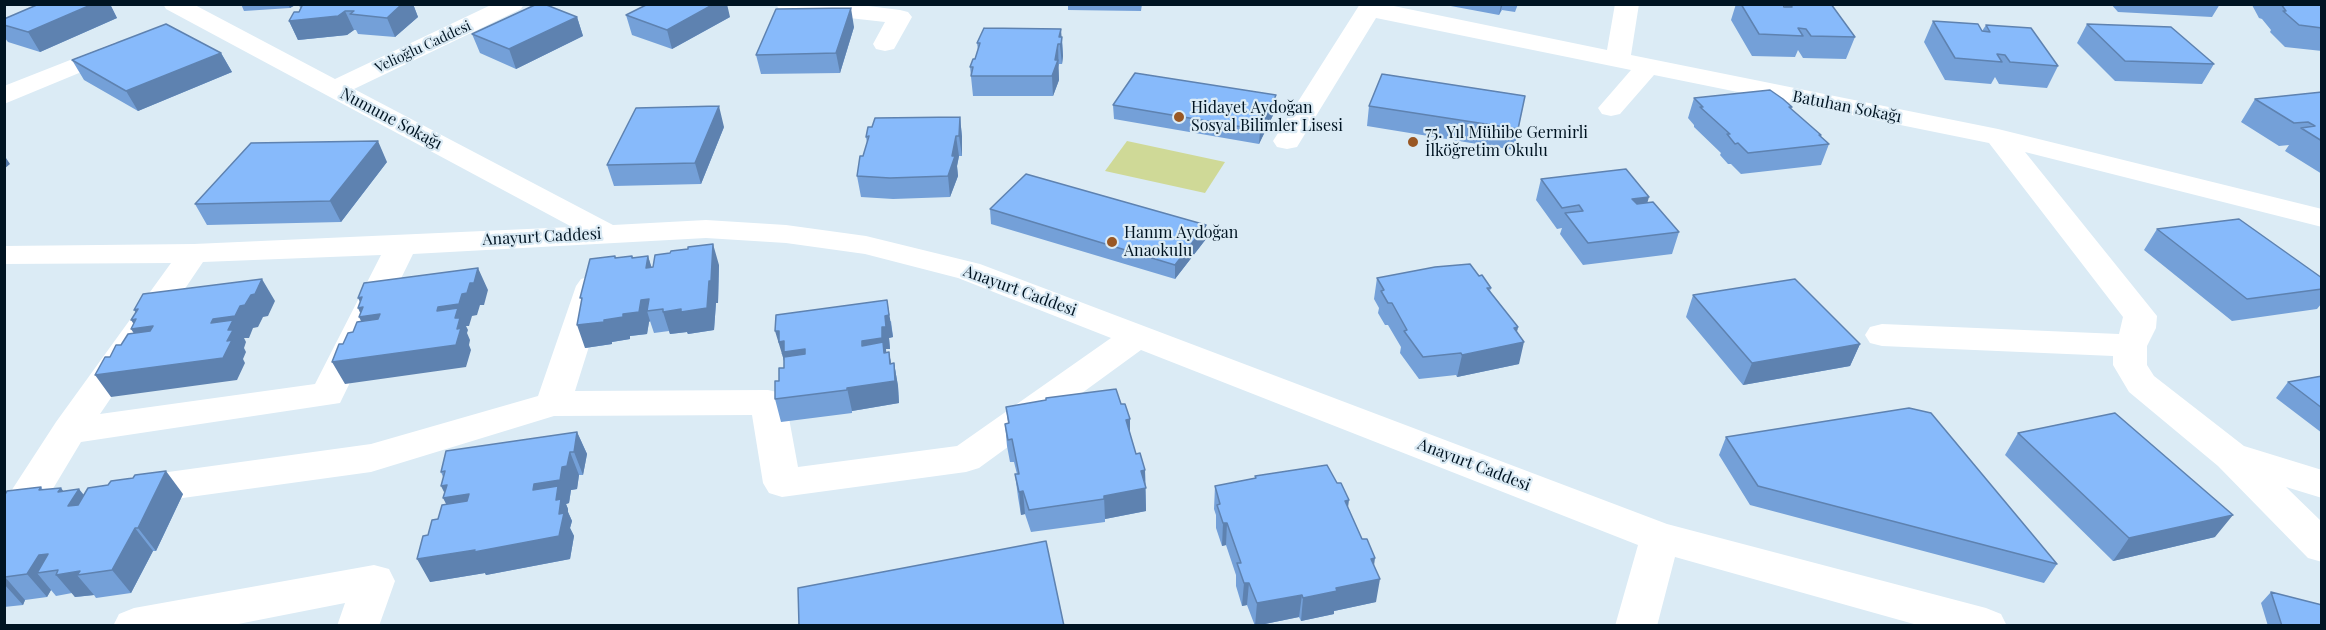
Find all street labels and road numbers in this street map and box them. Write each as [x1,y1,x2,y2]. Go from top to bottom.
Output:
street label: Velioğlu Caddesi [372,17,474,77]
street label: Numune Sokağı [337,84,445,154]
street label: Batuhan Sokağı [1791,87,1903,127]
street label: Anayurt Caddesi [482,224,602,250]
street label: Anayurt Caddesi [961,262,1079,320]
street label: Anayurt Caddesi [1415,435,1533,495]

